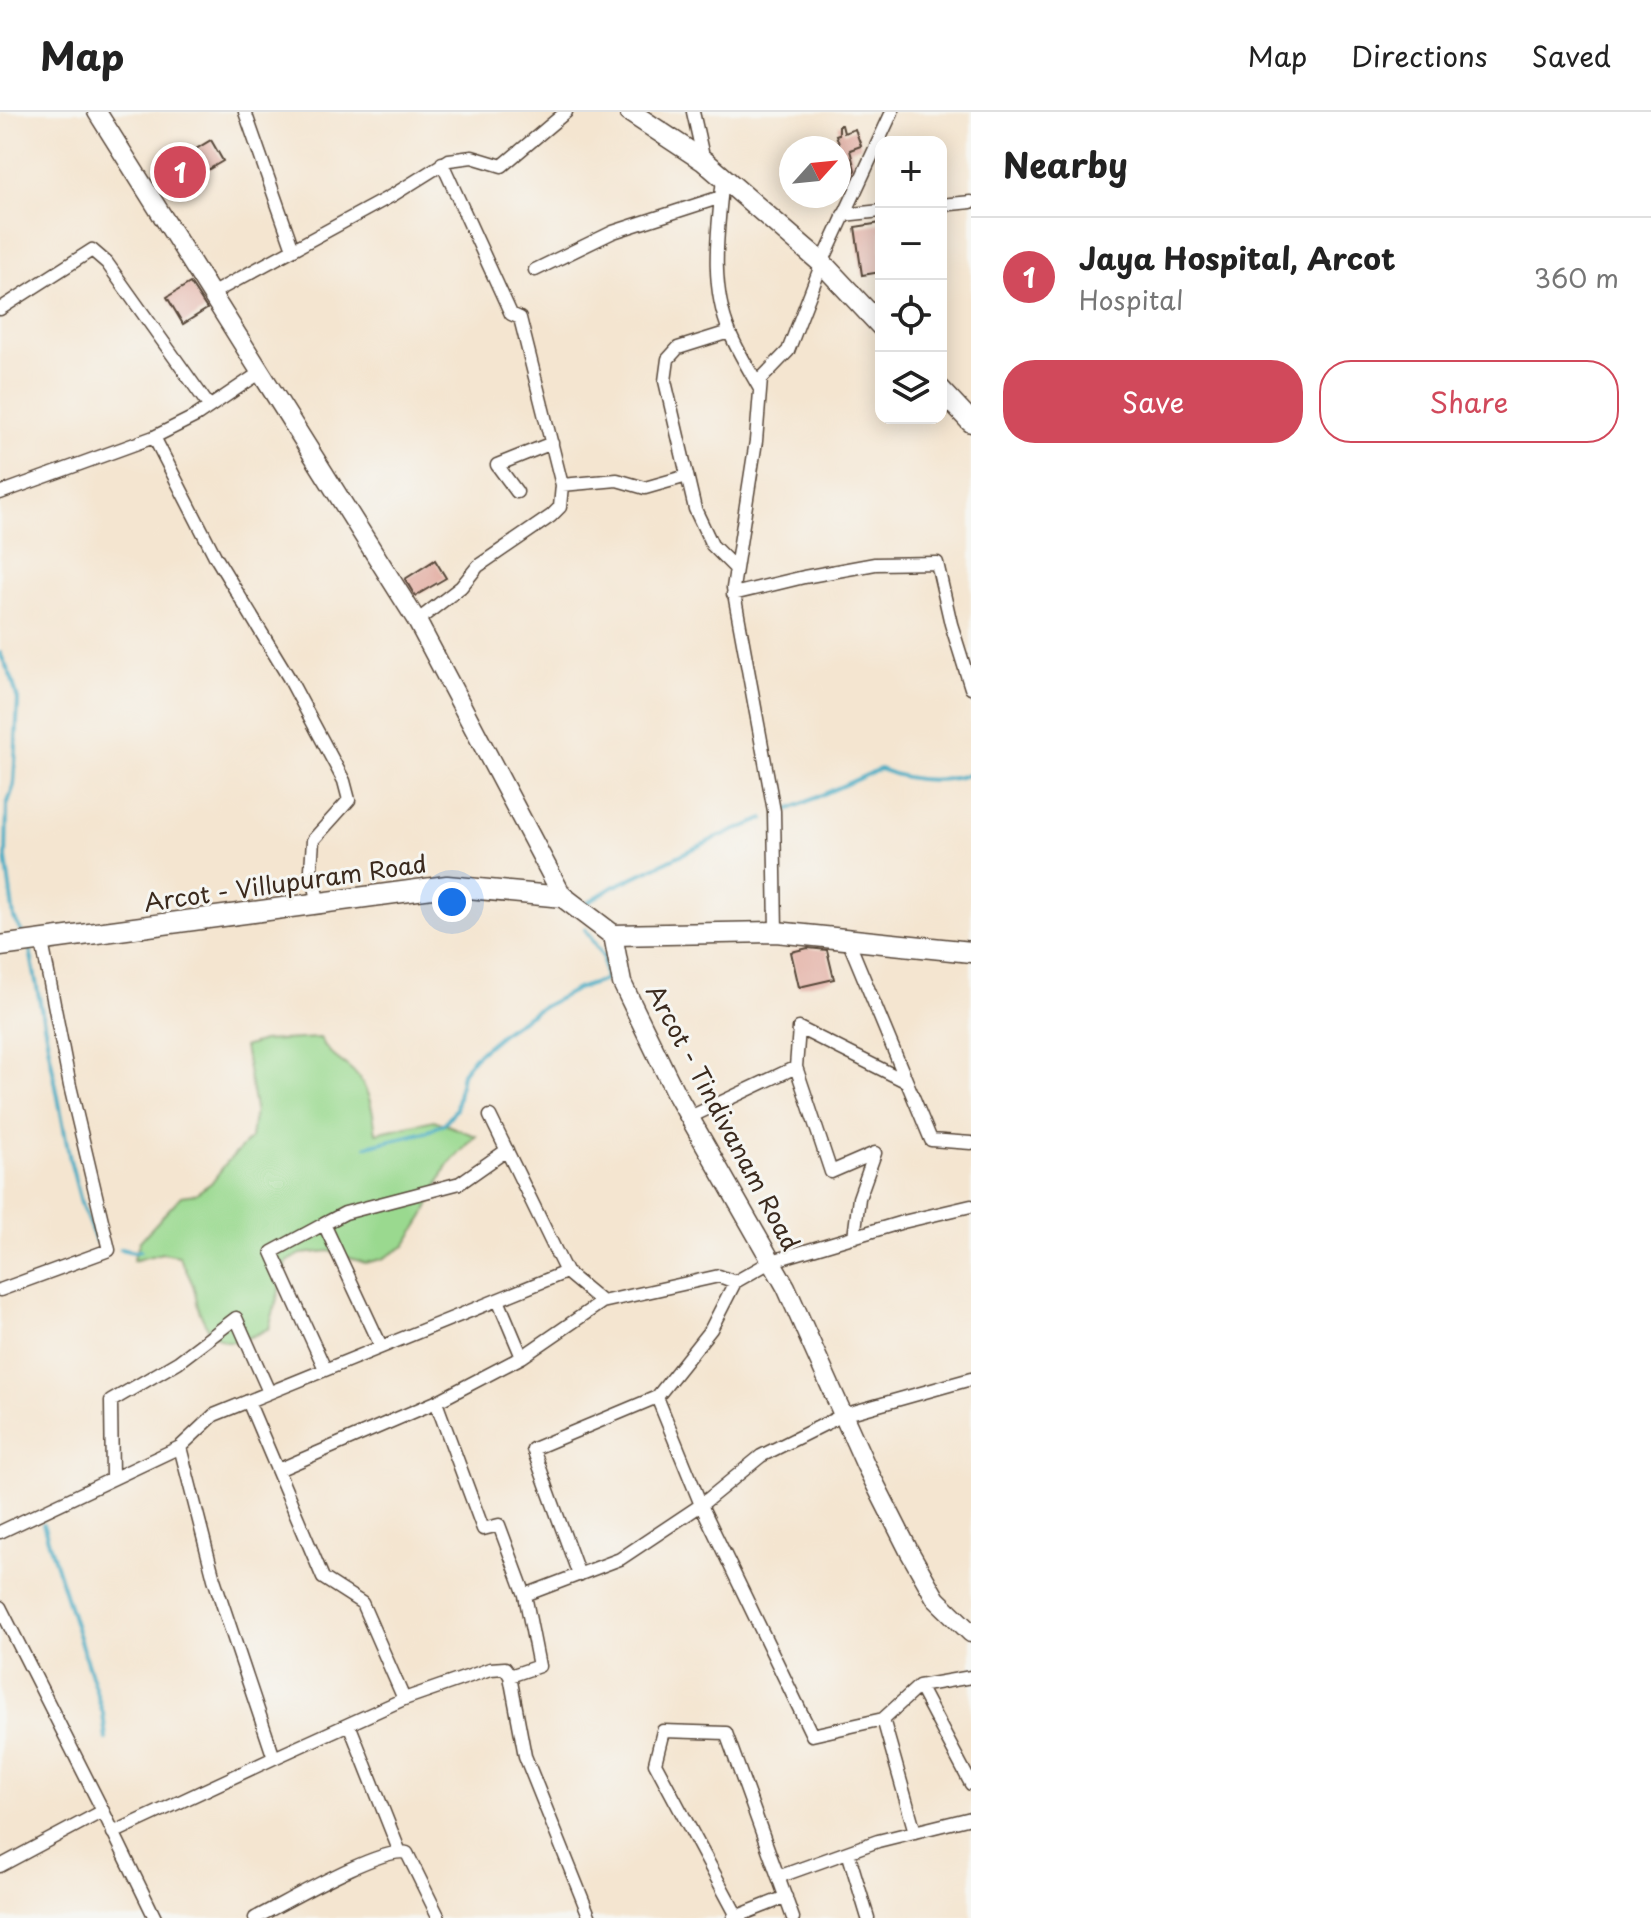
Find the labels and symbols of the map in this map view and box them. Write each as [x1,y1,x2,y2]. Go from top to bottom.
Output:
north arrow [779,136,851,208]
pin: 1 [154,142,206,202]
street label: Arcot - Villupuram Road [141,844,429,920]
your location [432,882,472,922]
street label: Arcot - Tindivanam Road [638,977,810,1257]

